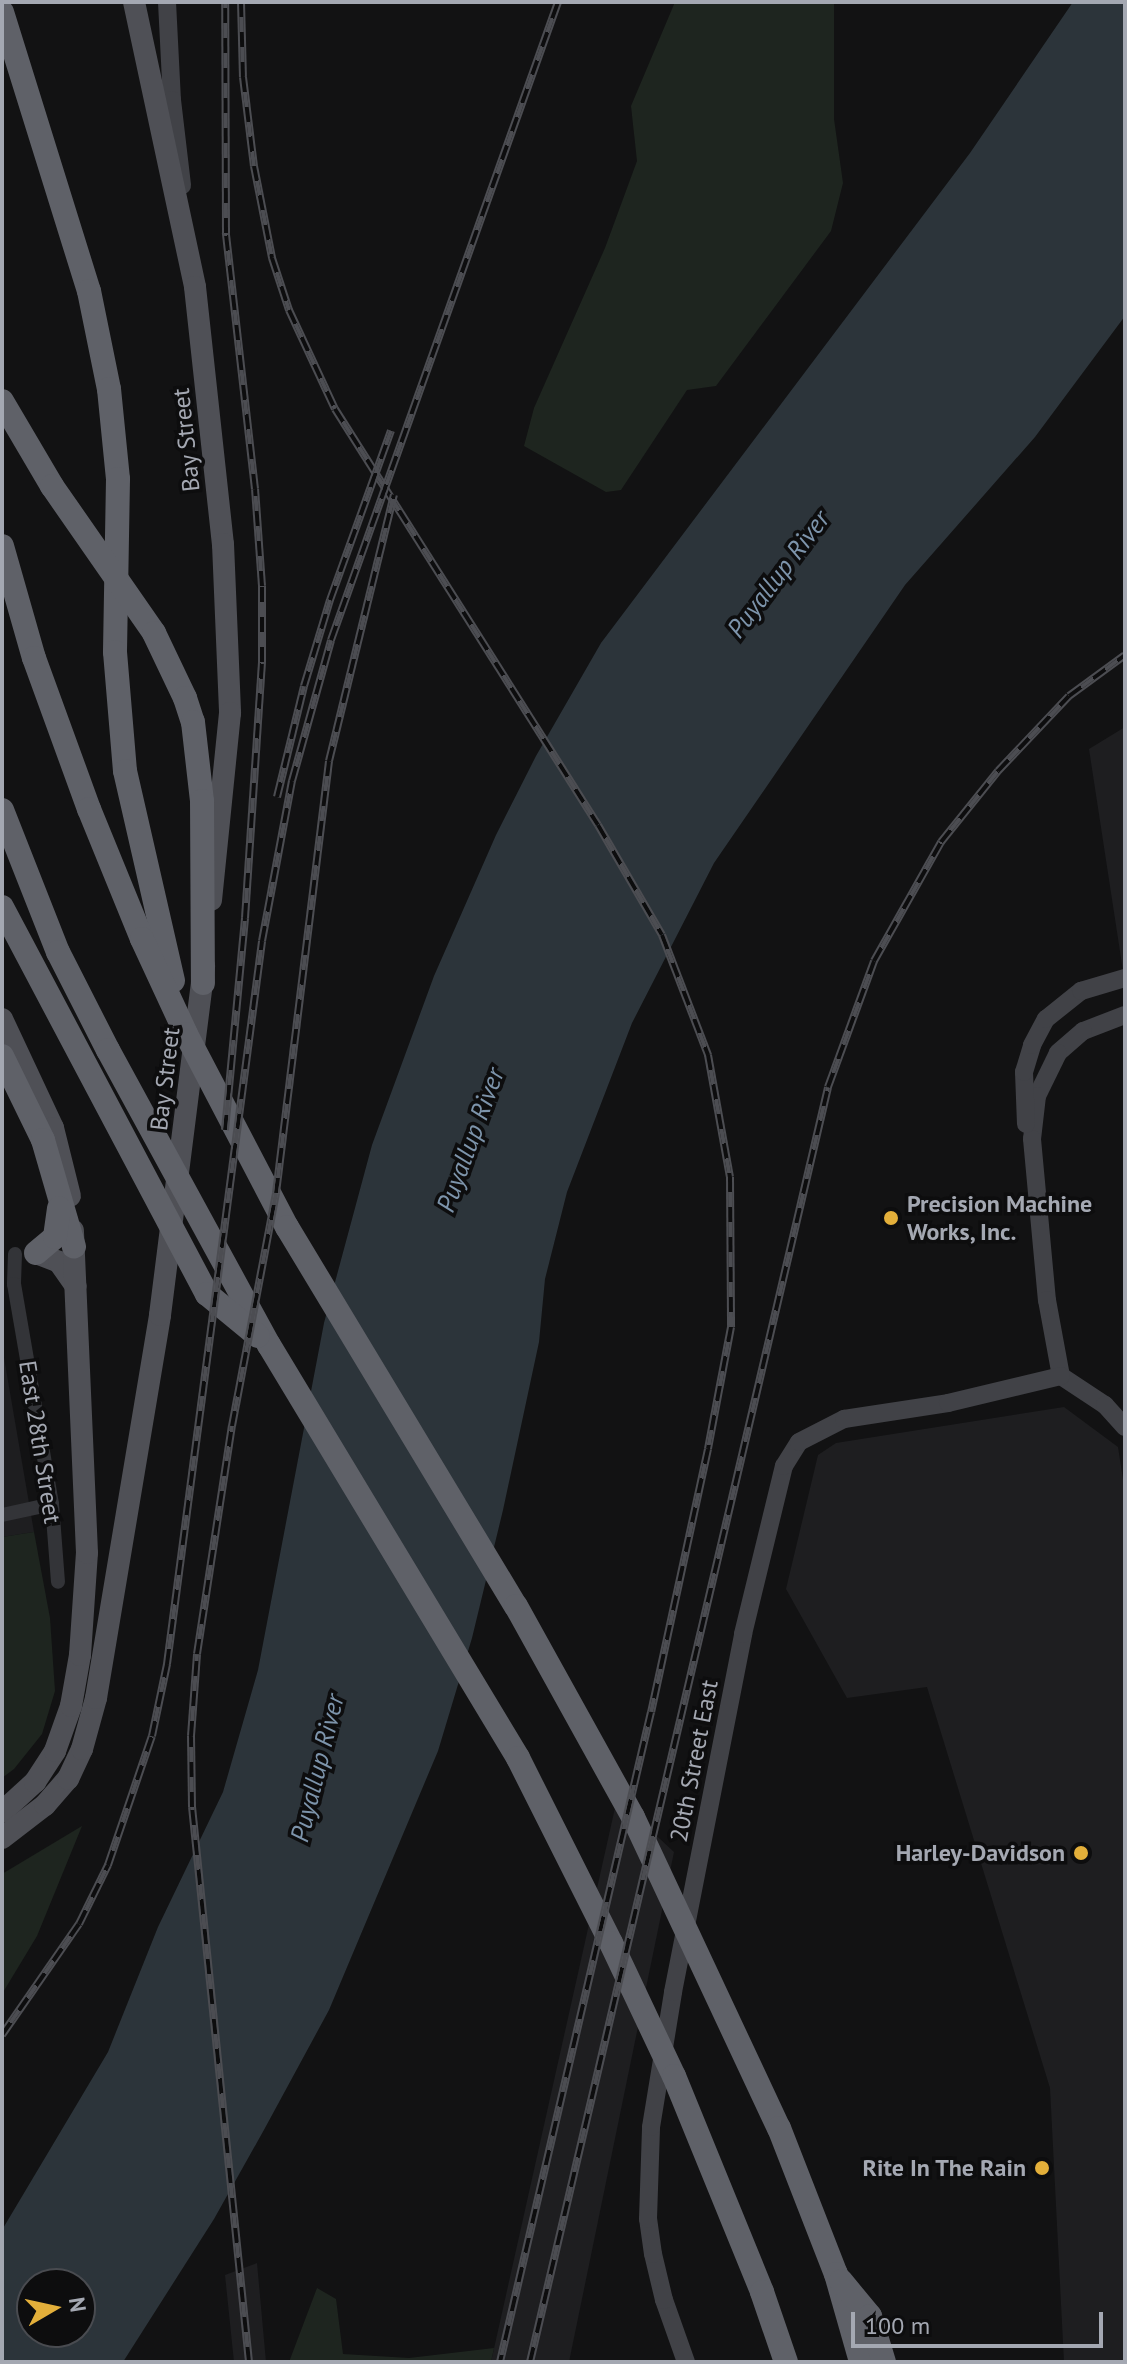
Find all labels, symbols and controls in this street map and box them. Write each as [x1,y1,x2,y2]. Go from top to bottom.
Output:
street label: Bay Street [166,386,206,494]
water label: Puyallup River [720,504,836,644]
street label: Bay Street [144,1025,186,1133]
water label: Puyallup River [430,1064,510,1216]
place label: Precision Machine Works, Inc. [907,1190,1092,1246]
marker: Precision Machine Works, Inc. [882,1209,900,1227]
street label: East 28th Street [13,1358,67,1526]
street label: 20th Street East [664,1677,724,1845]
water label: Puyallup River [284,1691,350,1845]
place label: Harley-Davidson [896,1839,1065,1867]
marker: Harley-Davidson [1072,1844,1090,1862]
place label: Rite In The Rain [862,2154,1026,2182]
marker: Rite In The Rain [1033,2159,1051,2177]
north arrow [16,2268,96,2348]
text: N [63,2295,93,2314]
scale bar [855,2296,1107,2346]
text: 100 m [865,2310,930,2341]

